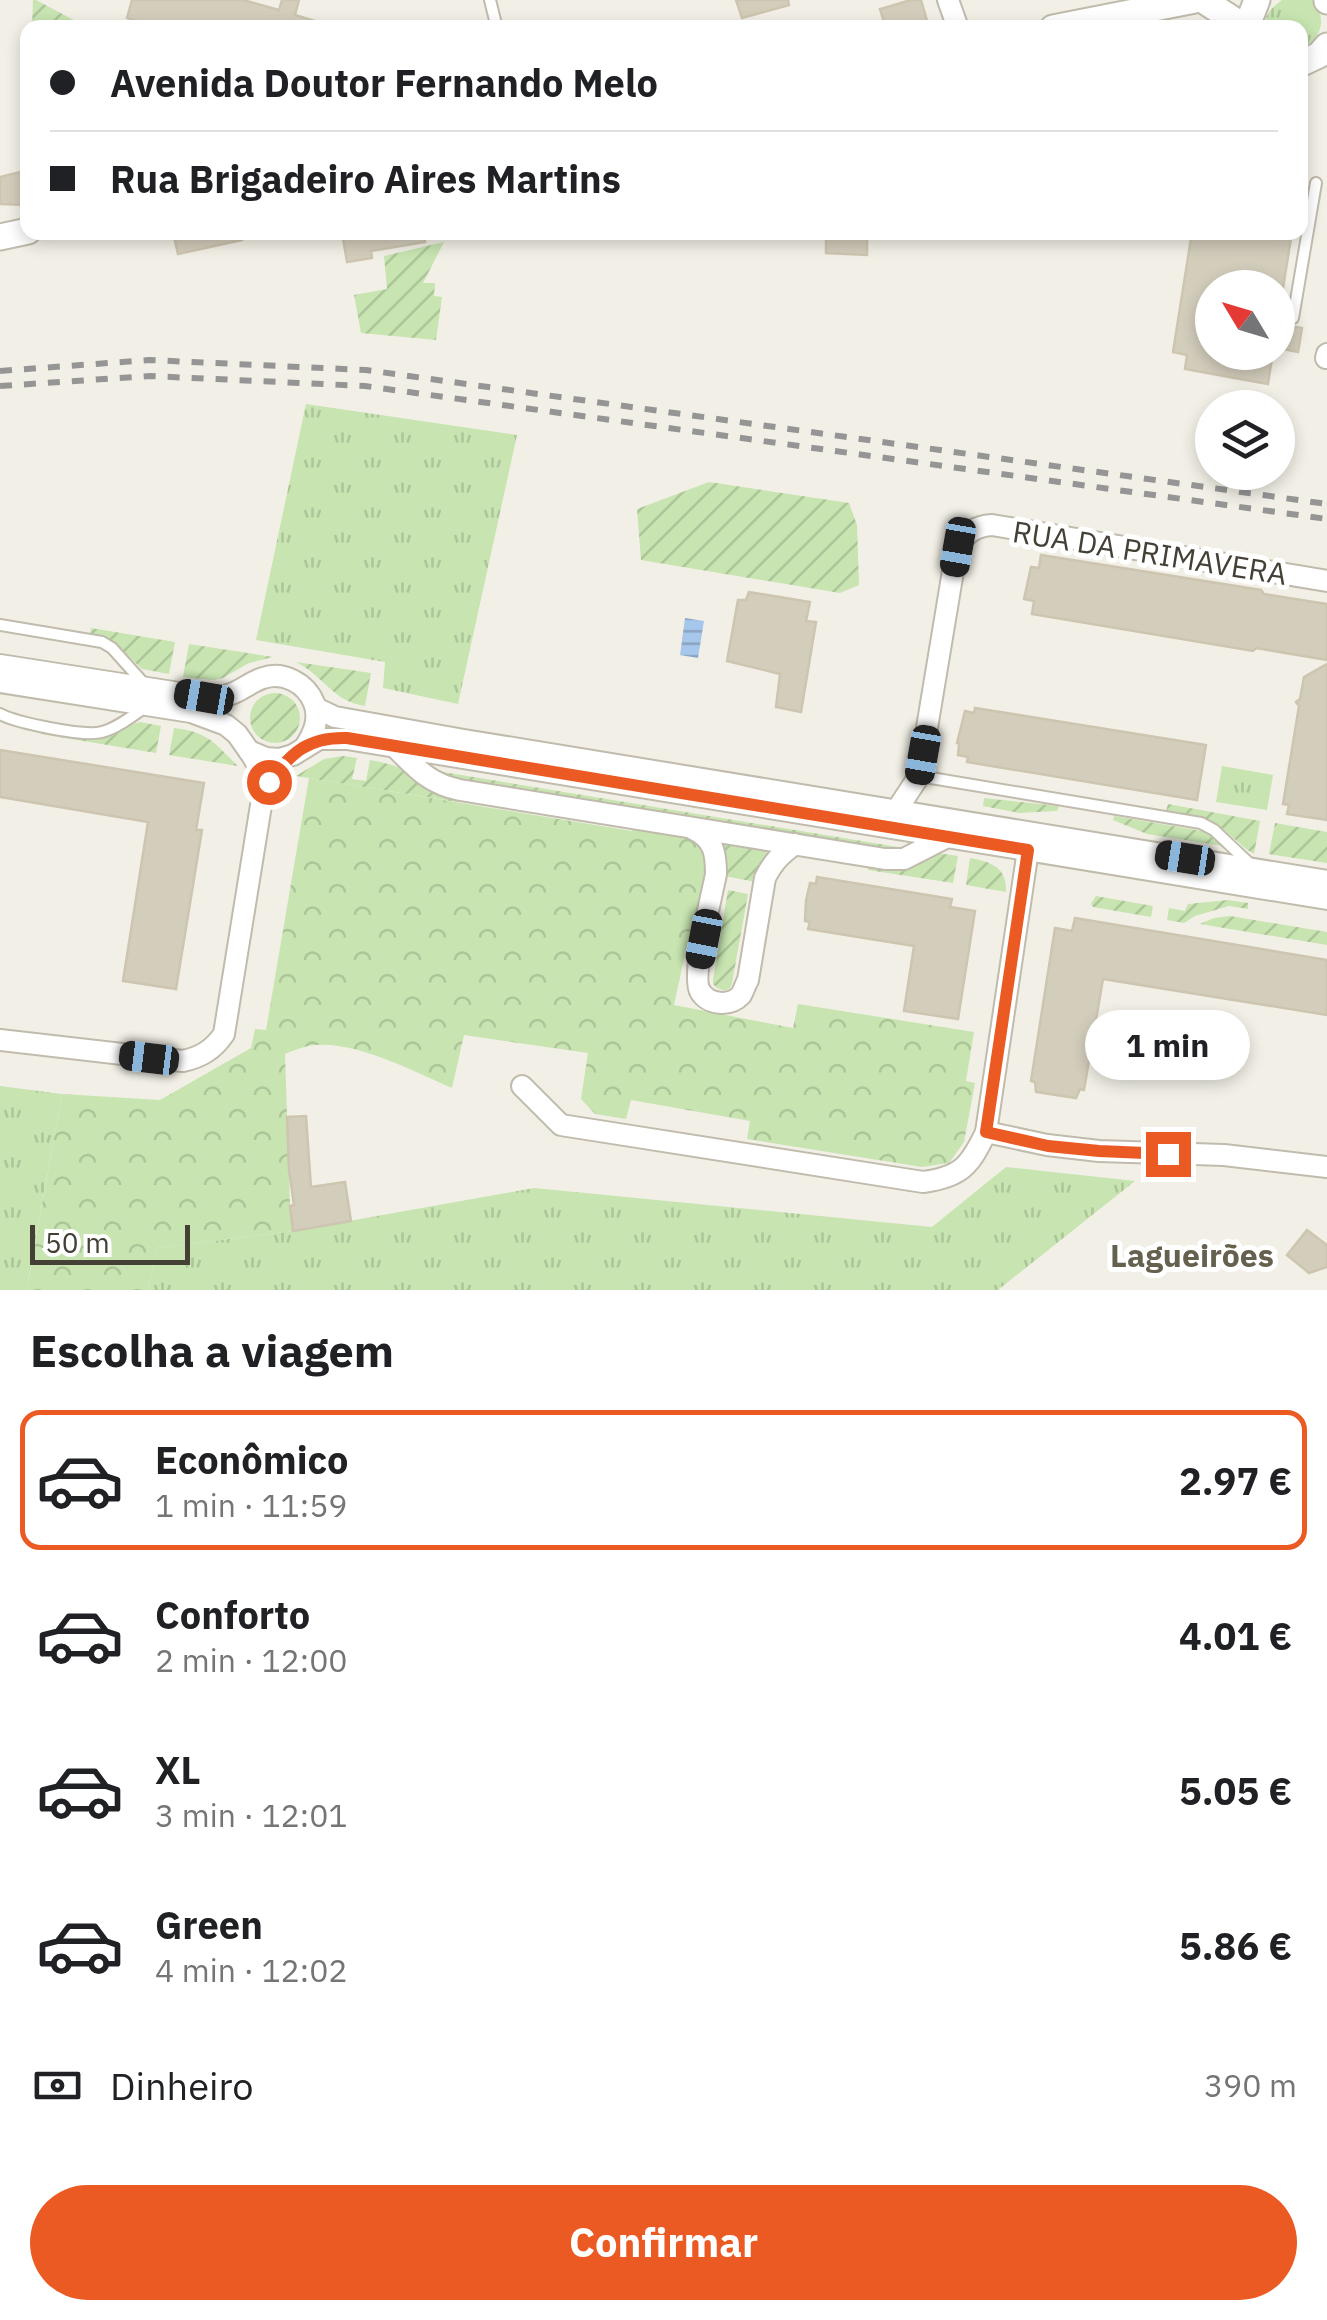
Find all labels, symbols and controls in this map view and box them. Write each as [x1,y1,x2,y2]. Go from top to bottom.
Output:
text: Avenida Doutor Fernando Melo [110,58,658,107]
text: Rua Brigadeiro Aires Martins [110,154,621,203]
north arrow [1195,270,1295,370]
map controls [1195,270,1295,490]
button: layers [1195,390,1295,490]
street label: RUA DA PRIMAVERA [1010,511,1290,593]
car [938,515,978,579]
car [172,677,236,717]
car [903,723,943,787]
route start [247,760,292,805]
car [1153,838,1217,878]
car [684,907,724,971]
callout: 1 min [1086,1009,1250,1079]
text: 1 min [1126,1024,1209,1066]
car [117,1039,181,1077]
route end [1146,1132,1191,1177]
scale bar [30,1220,190,1264]
text: 50 m [45,1224,110,1261]
district label: Lagueirões [1110,1234,1274,1276]
text: Escolha a viagem [30,1321,394,1379]
icon: car [35,1435,125,1525]
text: Econômico [155,1435,348,1484]
text: 2.97 € [1179,1456,1292,1505]
text: 1 min · 11:59 [155,1484,348,1526]
icon: car [35,1590,125,1680]
text: Conforto [155,1590,310,1639]
text: 4.01 € [1179,1611,1292,1660]
text: 2 min · 12:00 [155,1639,348,1681]
icon: car [35,1745,125,1835]
text: XL [155,1745,201,1794]
text: 5.05 € [1179,1766,1292,1815]
text: 3 min · 12:01 [155,1794,348,1836]
icon: car [35,1900,125,1990]
text: Green [155,1900,263,1949]
text: 5.86 € [1179,1921,1292,1970]
text: 4 min · 12:02 [155,1949,348,1991]
icon: cash [30,2058,85,2113]
text: Dinheiro [110,2061,254,2110]
text: 390 m [1204,2064,1297,2106]
button: Confirmar [30,2185,1297,2300]

